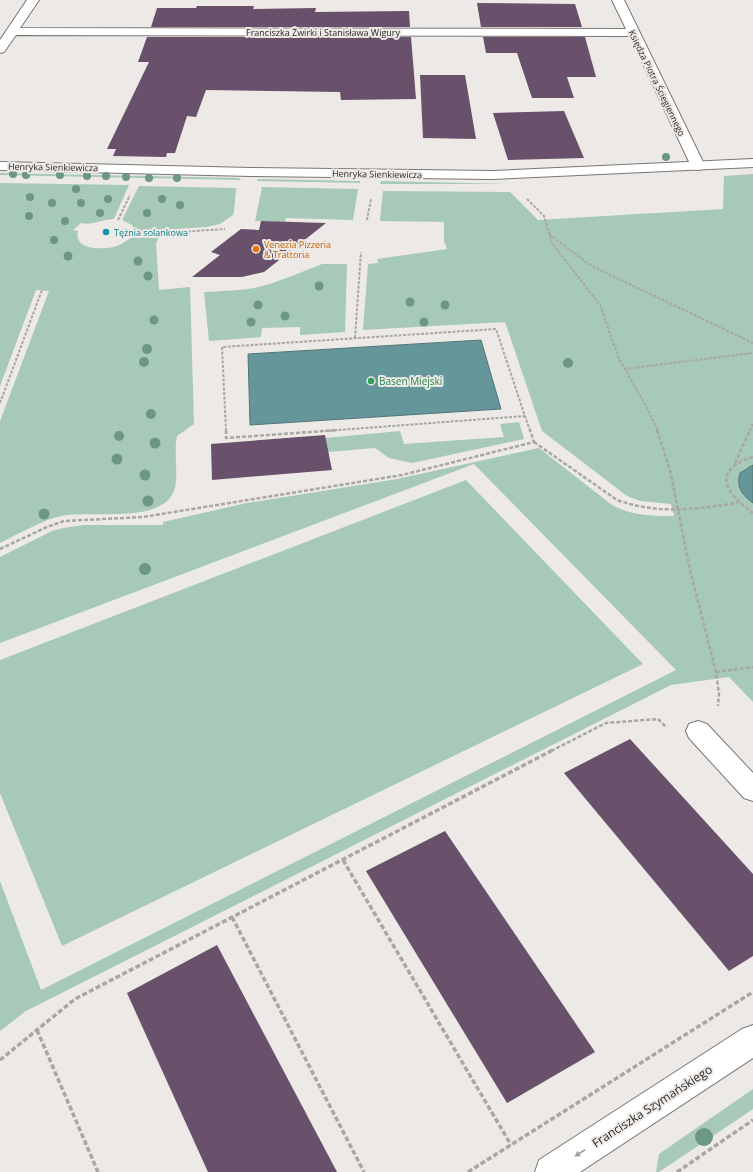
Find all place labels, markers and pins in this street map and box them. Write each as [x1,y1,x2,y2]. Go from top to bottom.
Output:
place label: Tężnia solankowa [114,226,188,239]
marker: Tężnia solankowa [101,227,111,237]
place label: Venezia Pizzeria & Trattoria [264,238,331,261]
marker: Venezia Pizzeria & Trattoria [251,244,261,254]
place label: Basen Miejski [379,374,442,388]
marker: Basen Miejski [366,376,376,386]

